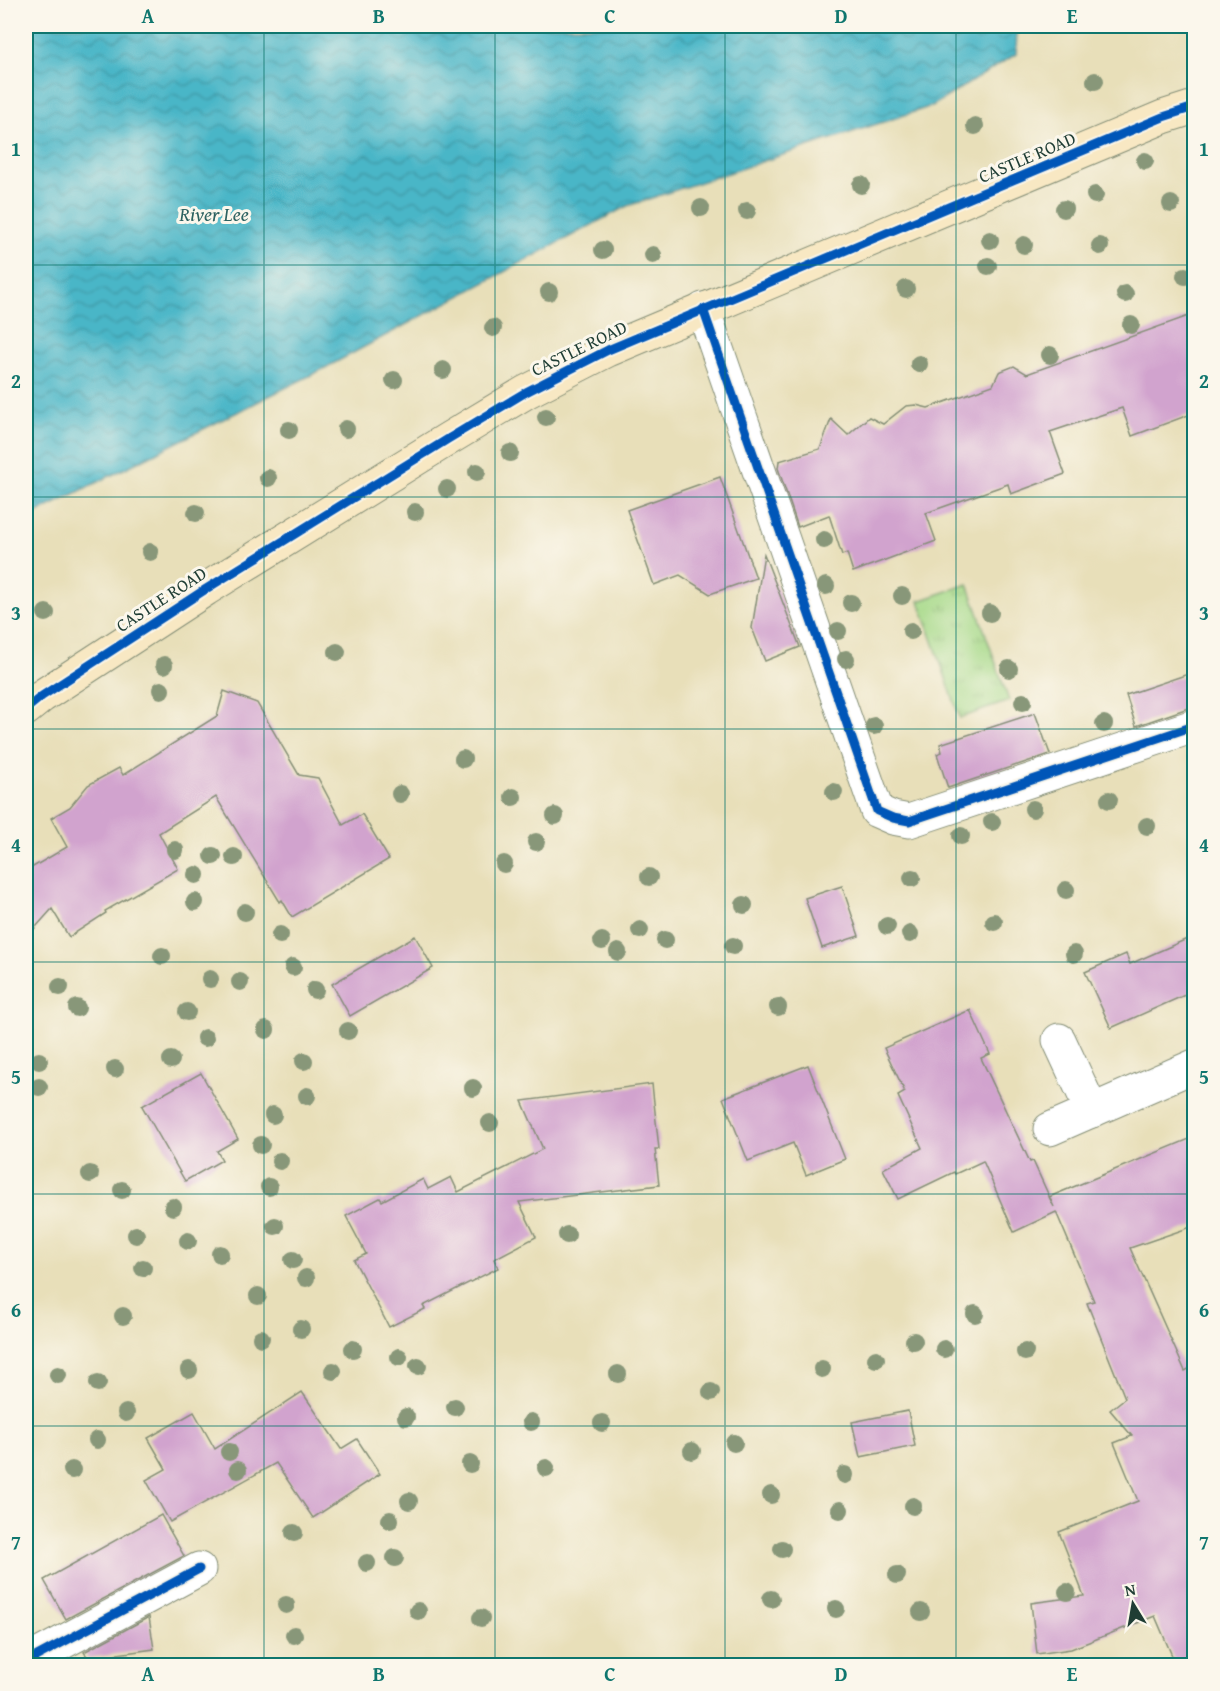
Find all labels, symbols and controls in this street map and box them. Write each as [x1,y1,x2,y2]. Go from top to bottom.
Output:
text: A [142,1,155,30]
text: B [373,1,385,30]
text: C [604,1,616,30]
text: D [834,1,848,30]
text: E [1067,1,1078,30]
street label: CASTLE ROAD [974,124,1080,190]
text: 1 [11,134,21,163]
text: 1 [1199,134,1209,163]
water label: River Lee [178,199,249,228]
street label: CASTLE ROAD [527,313,631,383]
text: 2 [11,366,21,395]
text: 2 [1199,366,1209,395]
street label: CASTLE ROAD [110,559,212,639]
text: 3 [11,598,21,627]
text: 3 [1199,598,1209,627]
text: 4 [11,830,21,859]
text: 4 [1199,830,1209,859]
text: 5 [11,1062,21,1091]
text: 5 [1199,1062,1209,1091]
text: 6 [11,1295,21,1324]
text: 6 [1199,1295,1209,1324]
text: 7 [11,1527,21,1556]
text: 7 [1199,1527,1209,1556]
north arrow [1103,1574,1163,1634]
text: N [1123,1576,1138,1602]
text: A [142,1659,155,1688]
text: B [373,1659,385,1688]
text: C [604,1659,616,1688]
text: D [834,1659,848,1688]
text: E [1067,1659,1078,1688]

